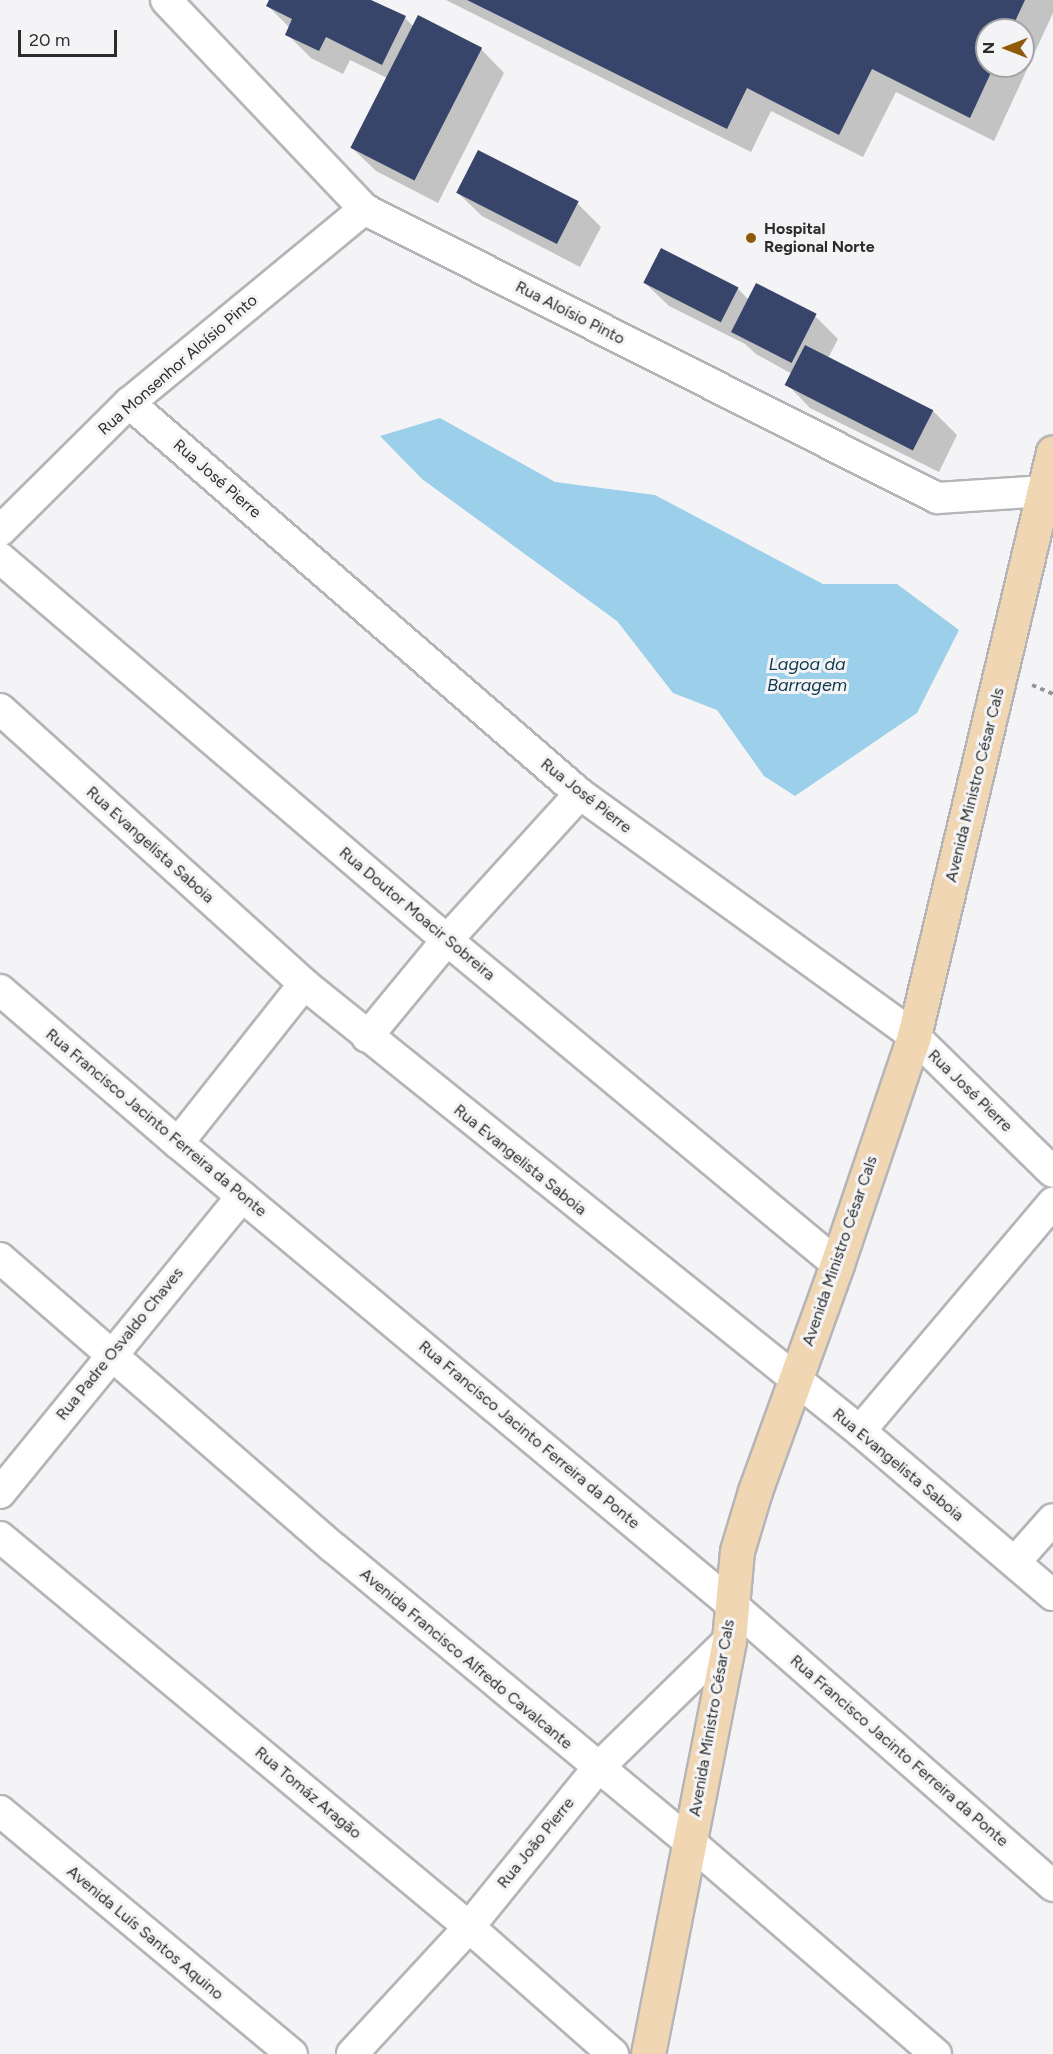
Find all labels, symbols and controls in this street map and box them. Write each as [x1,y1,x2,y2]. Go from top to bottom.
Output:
scale bar [21,18,120,56]
north arrow [975,18,1035,78]
text: 20 m [29,29,70,51]
text: N [979,42,998,54]
place label: Hospital Regional Norte [764,219,875,257]
marker: Hospital Regional Norte [742,229,760,247]
street label: Rua Aloísio Pinto [512,277,628,349]
street label: Rua Monsenhor Aloísio Pinto [95,291,261,439]
street label: Rua José Pierre [169,436,265,522]
water label: Lagoa da Barragem [767,654,847,696]
street label: Avenida Ministro César Cals [942,686,1008,884]
street label: Rua José Pierre [537,755,635,837]
street label: Rua Evangelista Saboia [82,783,218,907]
street label: Rua Doutor Moacir Sobreira [335,843,499,985]
street label: Rua Francisco Jacinto Ferreira da Ponte [42,1025,270,1221]
street label: Rua José Pierre [924,1046,1016,1136]
street label: Rua Evangelista Saboia [450,1101,590,1219]
street label: Avenida Ministro César Cals [798,1154,882,1348]
street label: Rua Padre Osvaldo Chaves [52,1264,188,1424]
street label: Rua Francisco Jacinto Ferreira da Ponte [415,1337,643,1533]
street label: Rua Evangelista Saboia [829,1405,967,1525]
street label: Avenida Francisco Alfredo Cavalcante [356,1564,576,1754]
street label: Avenida Ministro César Cals [685,1618,739,1818]
street label: Rua Francisco Jacinto Ferreira da Ponte [786,1651,1012,1851]
street label: Rua Tomáz Aragão [251,1743,365,1843]
street label: Rua João Pierre [494,1794,578,1892]
street label: Avenida Luís Santos Aquino [63,1862,227,2004]

